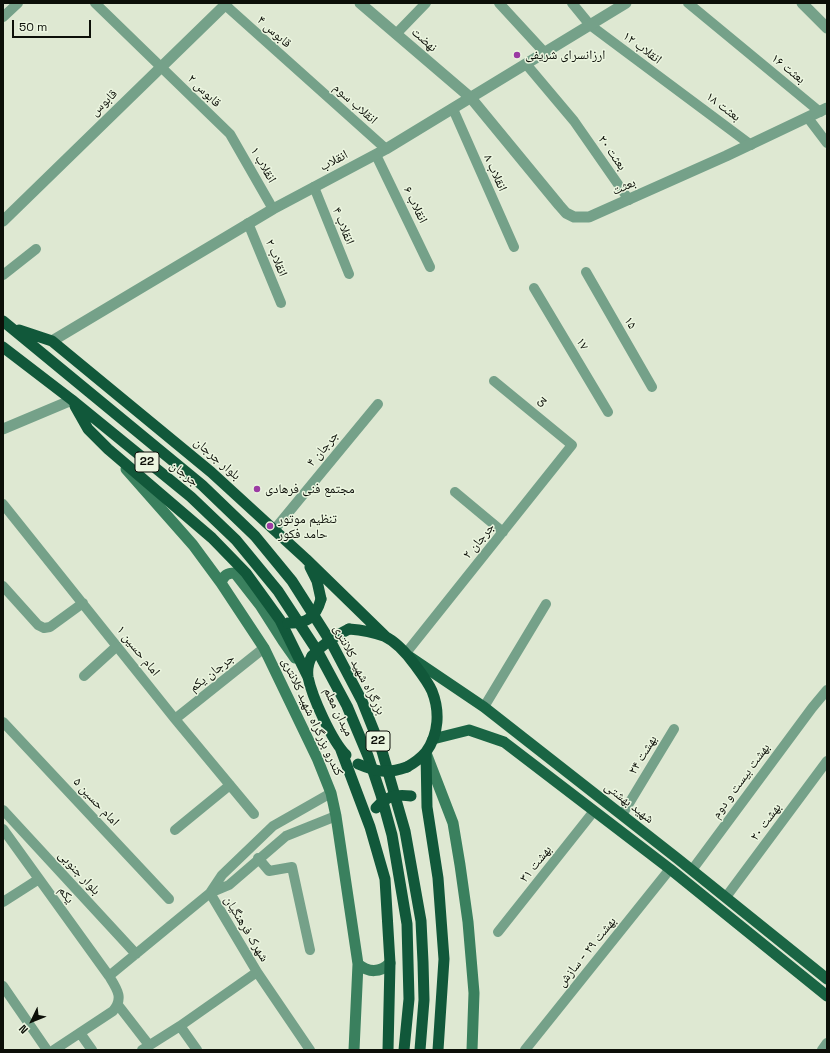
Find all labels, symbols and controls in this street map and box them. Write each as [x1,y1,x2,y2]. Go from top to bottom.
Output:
scale bar [14,12,93,38]
street label: ۴ قابوس [254,13,294,51]
text: 50 m [19,19,47,35]
street label: نهضت [408,25,440,55]
street label: ۱۲ انقلاب [619,28,665,68]
place label: ارزانسرای شریفی [525,47,605,63]
marker: ارزانسرای شریفی [512,50,522,60]
street label: ۱۶ بعثت [768,51,808,87]
street label: ۲ قابوس [184,71,224,111]
street label: انقلاب سوم [330,80,380,128]
street label: قابوس [87,86,121,120]
street label: ۱۸ بعثت [703,89,743,125]
street label: ۲۰ بعثت [594,132,630,174]
street label: انقلاب ۱ [247,144,279,186]
street label: انقلاب [317,147,351,175]
street label: ۸ انقلاب [480,152,510,194]
street label: بعثت [610,175,638,199]
street label: ۶ انقلاب [399,184,431,226]
street label: ۴ انقلاب [328,205,358,247]
street label: ۲ انقلاب [261,237,291,279]
street label: ۱۵ [620,314,640,332]
street label: ۱۷ [572,335,592,353]
street label: 3 [533,394,549,412]
street label: ۴ جرجان [304,428,342,470]
street label: بلوار جرجان [190,434,244,484]
road number: 22 [135,452,159,472]
street label: جرجان [166,458,202,490]
place label: مجتمع فنی فرهادی [265,481,355,497]
marker: مجتمع فنی فرهادی [252,484,262,494]
place label: تنظیم موتور حامد فکور [278,511,337,542]
street label: جرجان ۲ [460,520,498,562]
marker: تنظیم موتور حامد فکور [265,521,275,531]
street label: بزرگراه شهید کلانتری [330,622,388,718]
street label: امام حسین ۱ [113,623,163,679]
street label: جرجان یکم [186,650,238,696]
street label: کندرو بزرگراه شهید کلانتری [278,655,346,779]
street label: میدان معلم [320,685,356,739]
road number: 22 [366,731,390,751]
street label: بهشت ۲۴ [625,733,661,777]
street label: بهشت بیست و دوم [708,740,774,822]
street label: امام حسین ۵ [70,775,122,829]
street label: شهید بهشتی [601,779,657,827]
street label: بهشت ۲۰ [747,800,785,844]
street label: بهشت ۳۱ [517,842,555,886]
street label: بلوار جنوبی [55,848,103,898]
street label: یکم [55,883,77,907]
street label: شهرک فرهنگیان [220,893,272,965]
street label: بهشت ۲۹ - سازش [554,914,620,990]
north arrow [12,1001,52,1041]
text: N [16,1022,31,1037]

